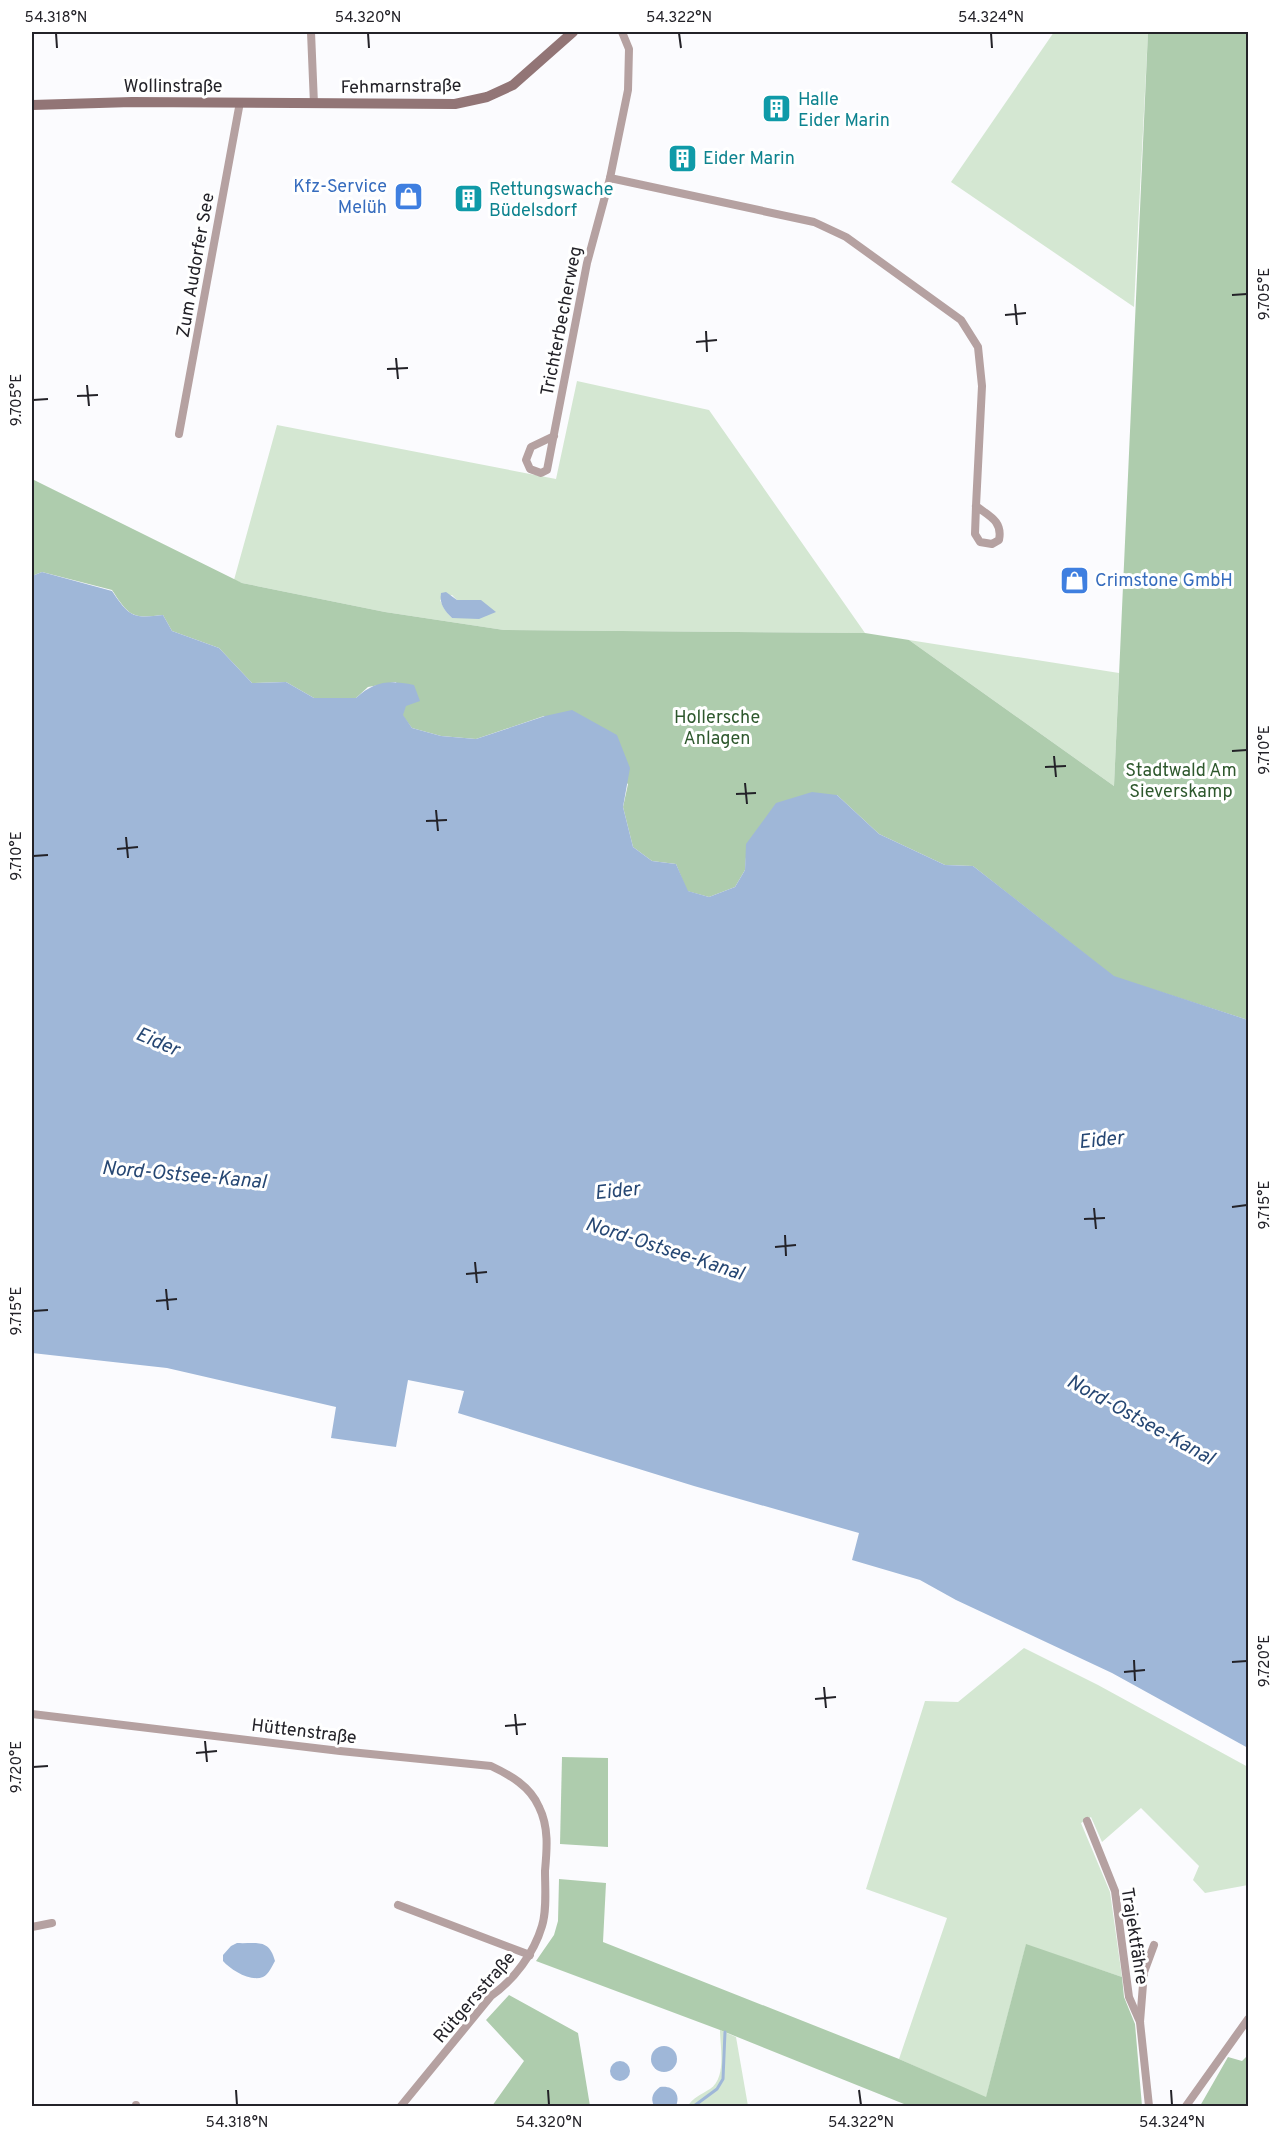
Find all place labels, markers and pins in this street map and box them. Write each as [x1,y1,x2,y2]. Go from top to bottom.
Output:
place label: Halle Eider Marin [798,89,890,133]
building icon: Halle Eider Marin [761,93,793,125]
building icon: Eider Marin [666,142,698,174]
place label: Eider Marin [703,148,795,171]
place label: Kfz-Service Melüh [293,176,387,220]
place label: Rettungswache Büdelsdorf [489,179,614,223]
shop icon: Kfz-Service Melüh [392,180,424,212]
building icon: Rettungswache Büdelsdorf [452,183,484,215]
shop icon: Crimstone GmbH [1058,564,1090,596]
place label: Crimstone GmbH [1095,570,1233,593]

